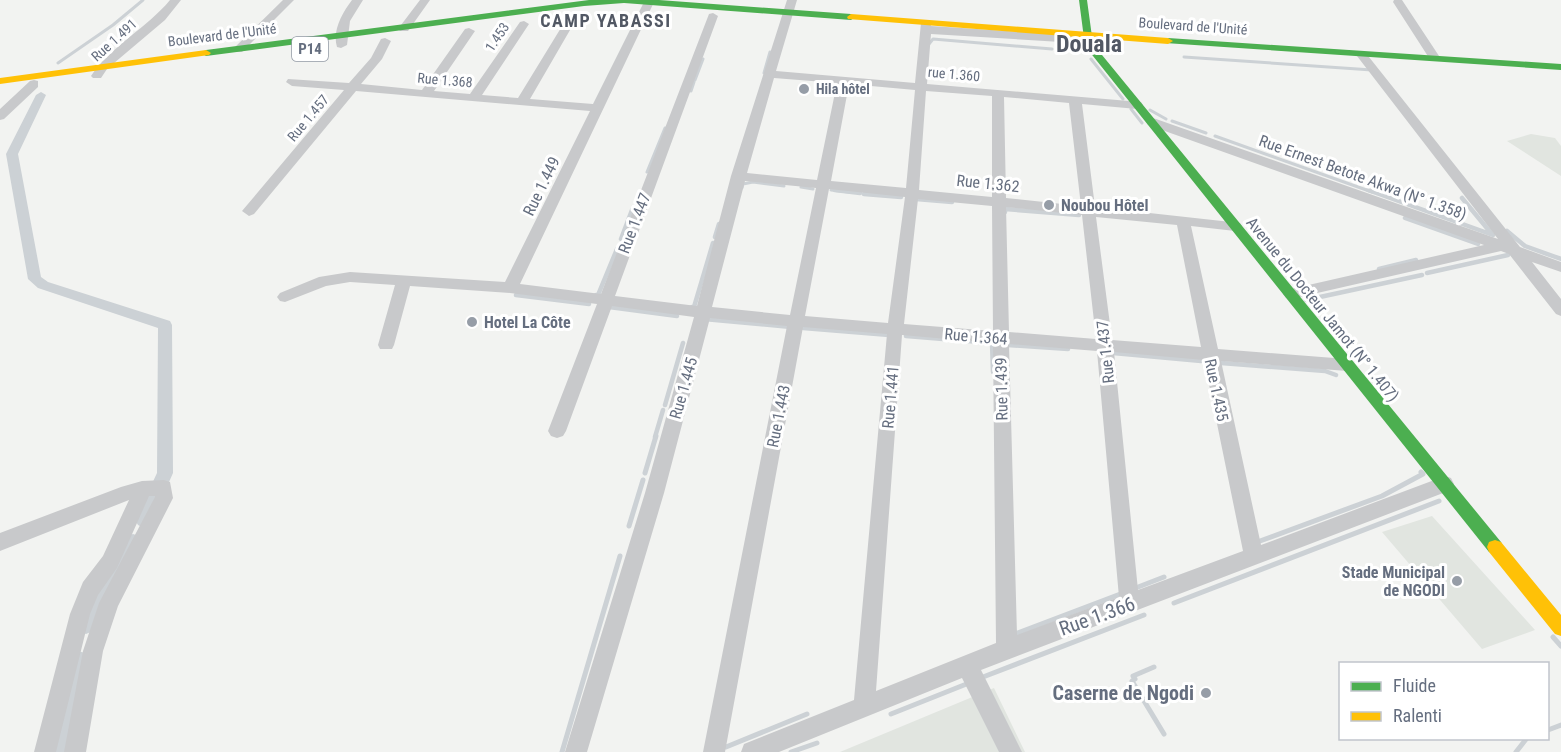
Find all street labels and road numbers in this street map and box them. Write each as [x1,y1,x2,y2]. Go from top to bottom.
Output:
street label: Boulevard de l'Unité [1138,14,1248,38]
street label: Rue 1.491 [88,16,140,64]
street label: Boulevard de l'Unité [167,20,277,50]
street label: 1.453 [482,20,512,54]
road number: P14 [292,37,328,61]
street label: rue 1.360 [927,64,981,84]
street label: Rue 1.368 [417,70,473,90]
street label: Rue 1.457 [284,92,332,144]
street label: Rue Ernest Betote Akwa (N° 1.358) [1256,131,1469,224]
street label: Rue 1.449 [519,154,564,219]
street label: Rue 1.362 [956,171,1020,196]
street label: Rue 1.447 [614,190,655,256]
street label: Avenue du Docteur Jamot (N° 1.407) [1242,213,1403,405]
street label: Rue 1.437 [1093,319,1118,384]
street label: Rue 1.364 [944,324,1008,349]
street label: Rue 1.445 [666,355,701,421]
street label: Rue 1.439 [991,357,1012,421]
street label: Rue 1.435 [1201,357,1232,423]
street label: Rue 1.441 [878,365,903,429]
street label: Rue 1.443 [763,383,794,449]
street label: Rue 1.366 [1056,591,1138,641]

